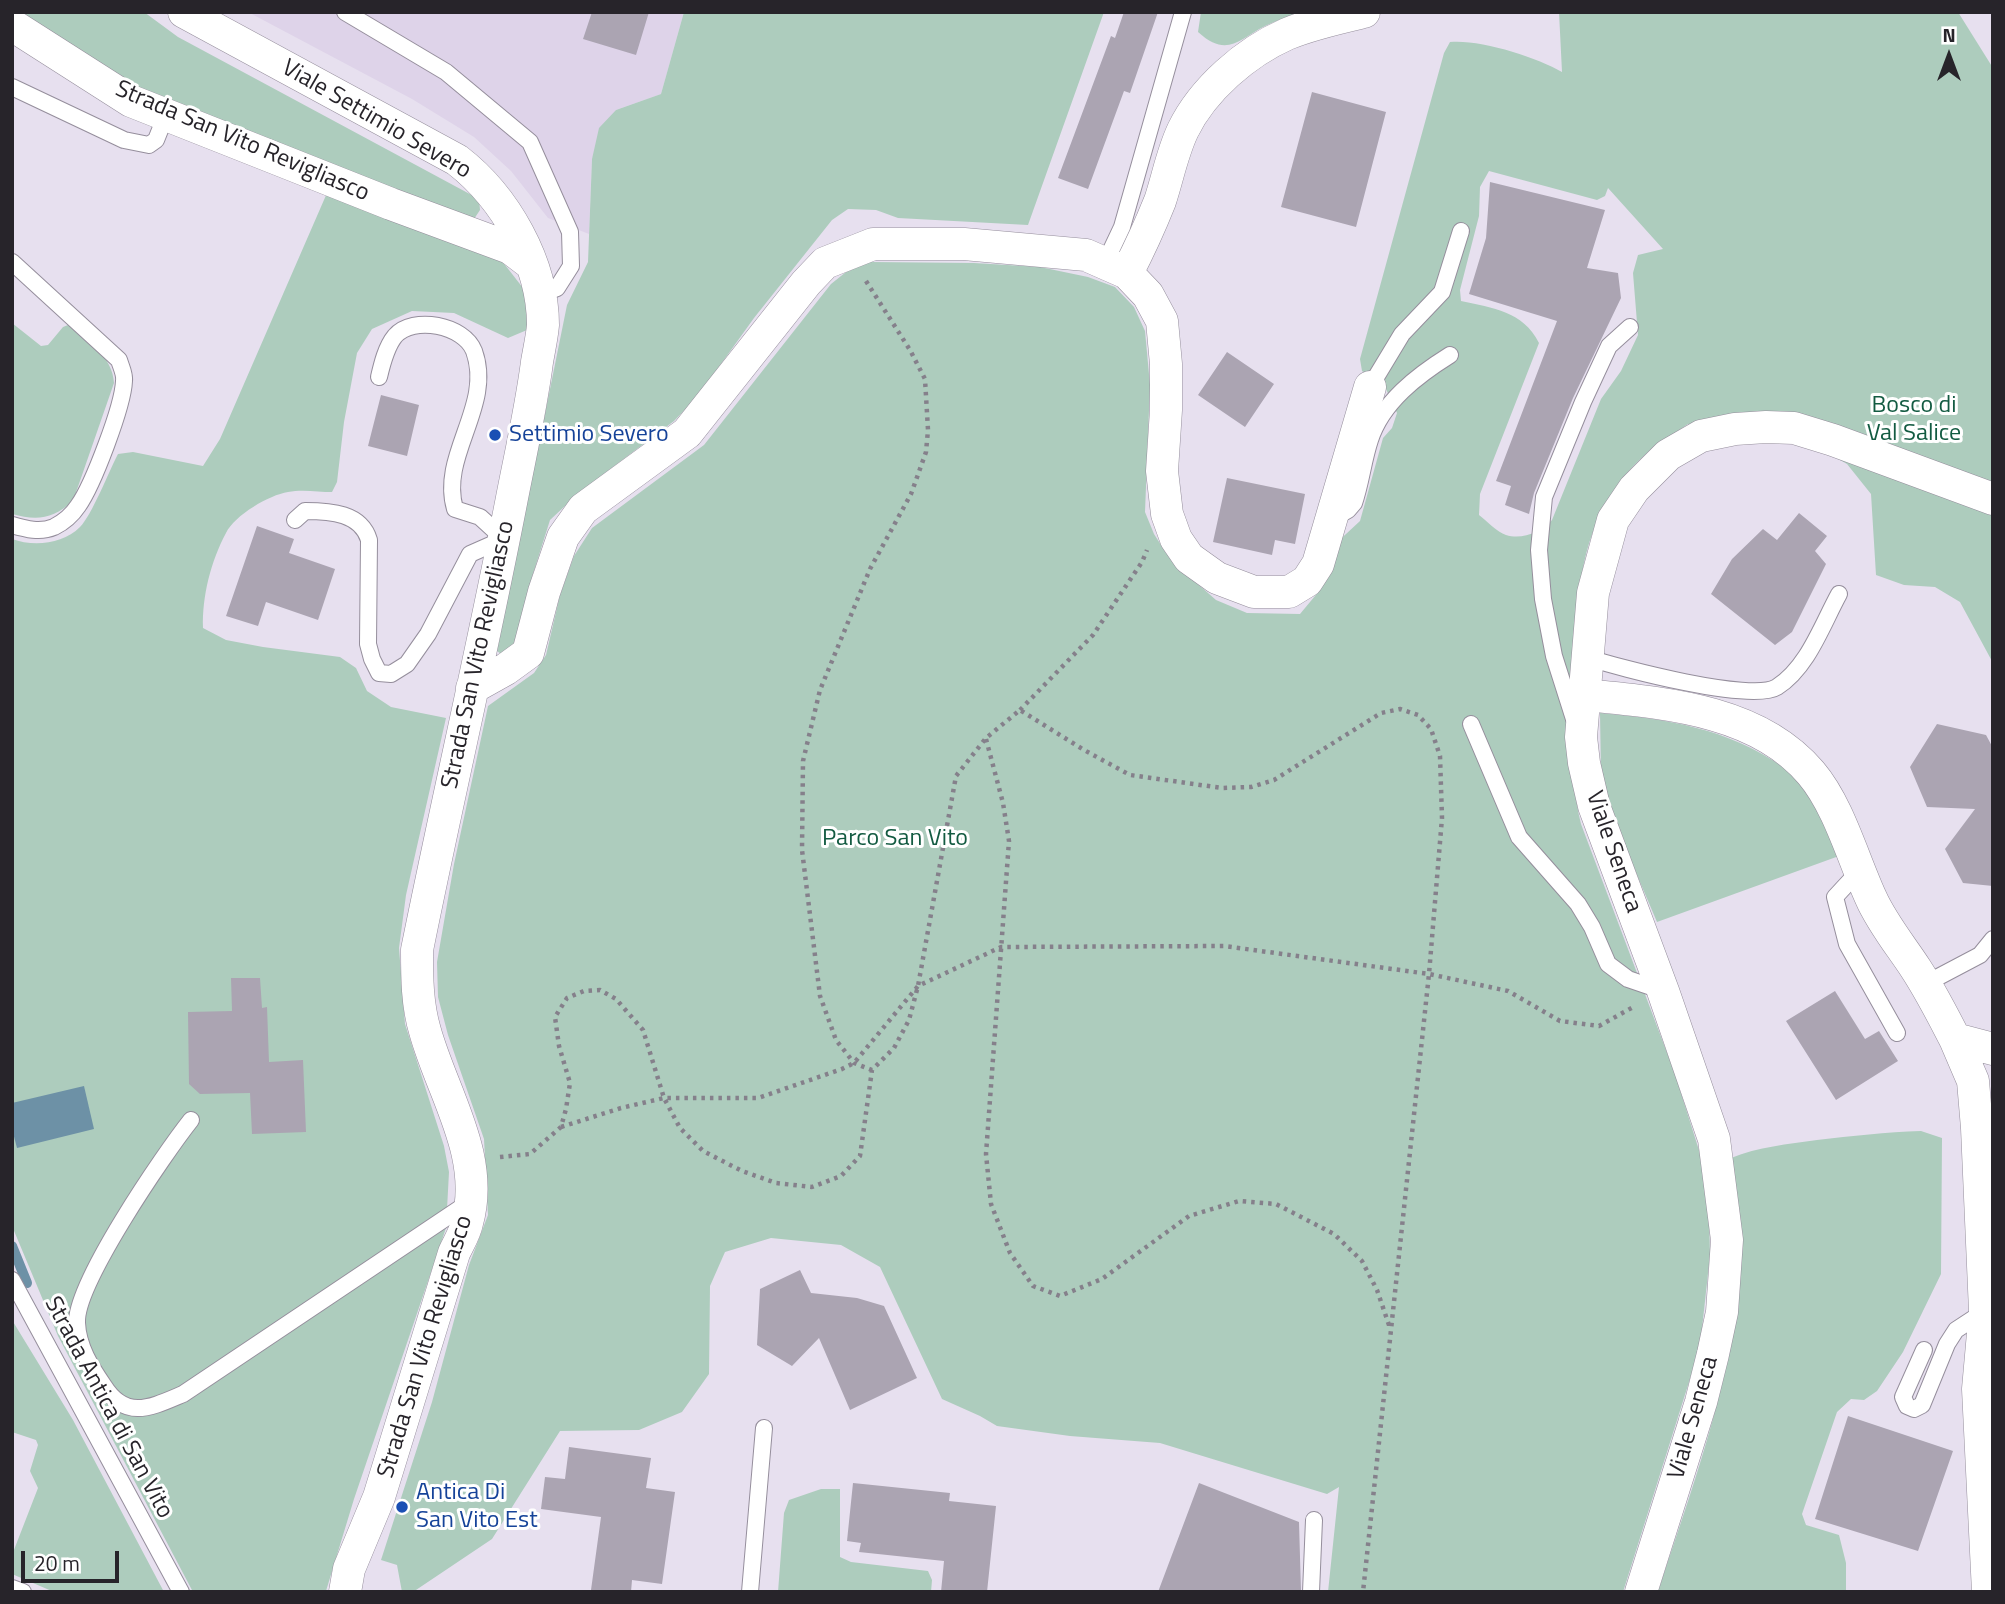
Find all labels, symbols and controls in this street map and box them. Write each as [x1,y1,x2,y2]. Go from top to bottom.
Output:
text: N [1942,20,1956,49]
north arrow [1914,21,1984,91]
street label: Viale Settimio Severo [276,54,476,186]
street label: Strada San Vito Revigliasco [111,75,373,209]
park label: Bosco di Val Salice [1867,392,1961,448]
place label: Settimio Severo [509,421,669,449]
marker: Settimio Severo [487,427,503,443]
street label: Strada San Vito Revigliasco [437,519,521,791]
street label: Viale Seneca [1579,787,1647,917]
park label: Parco San Vito [822,825,968,853]
street label: Strada San Vito Revigliasco [372,1212,480,1482]
street label: Strada Antica di San Vito [37,1292,179,1524]
street label: Viale Seneca [1663,1353,1725,1483]
place label: Antica Di San Vito Est [416,1479,538,1535]
marker: Antica Di San Vito Est [394,1499,410,1515]
scale bar [24,1538,122,1582]
text: 20 m [34,1547,80,1579]

